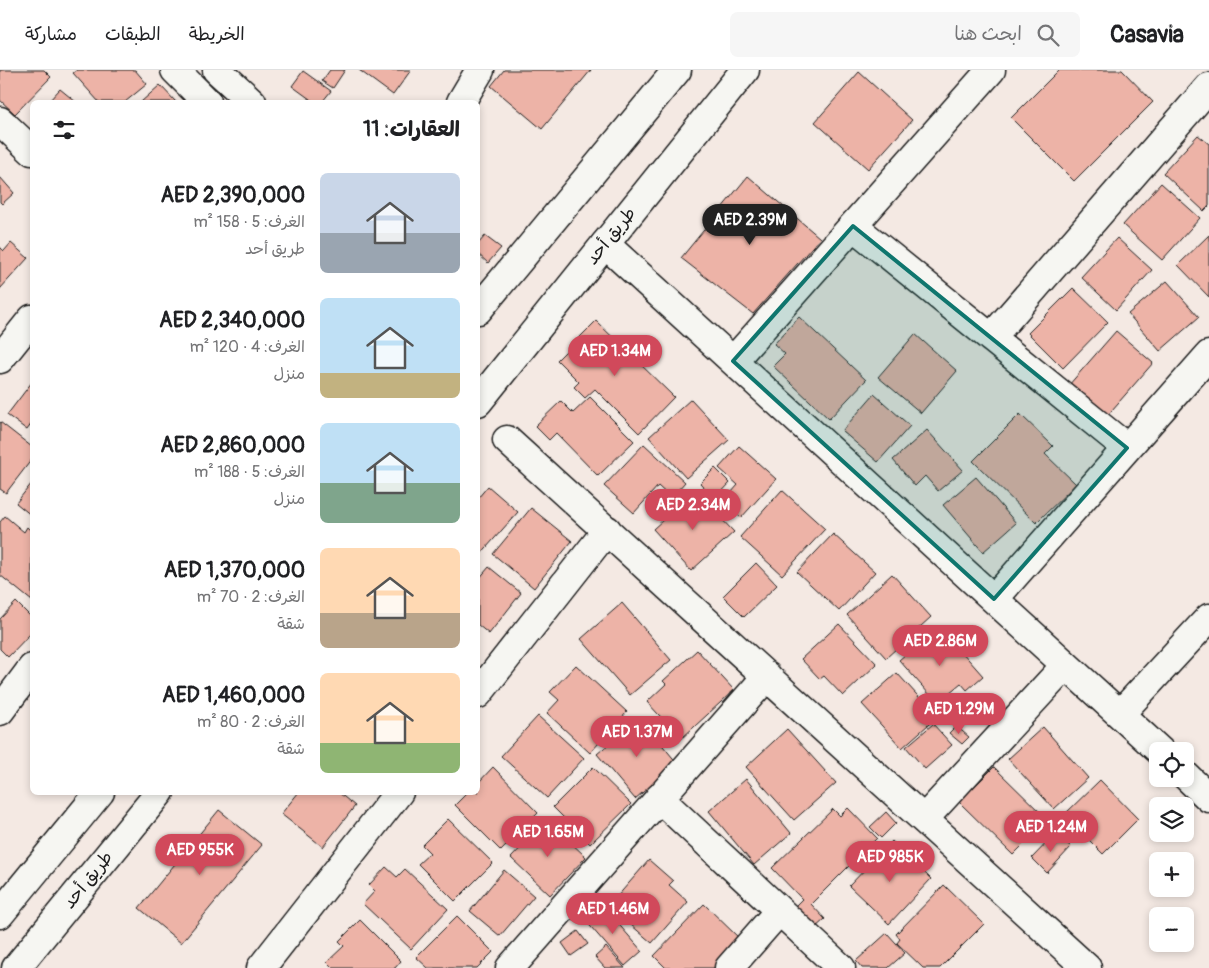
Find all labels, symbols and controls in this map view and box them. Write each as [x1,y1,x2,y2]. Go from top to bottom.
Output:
search box [730,12,1080,57]
text: Casavia [1110,20,1184,49]
icon: search [1034,21,1062,49]
text: ابحث هنا [954,22,1022,46]
text: مشاركة [25,23,77,46]
text: الطبقات [105,23,161,46]
text: الخريطة [189,23,245,46]
icon: filters [50,116,78,144]
text: العقارات: 11 [363,116,460,143]
text: AED 2,390,000 [160,182,305,209]
icon: home [360,193,420,253]
street label: طريق أحد [581,202,641,270]
pin: AED 2.39M [693,204,807,246]
text: AED 2.39M [713,210,787,230]
text: الغرف: 5 · 158 m² [193,212,305,232]
text: طريق أحد [245,239,305,259]
text: AED 2,340,000 [159,307,305,334]
icon: home [360,318,420,378]
pin: AED 1.34M [558,334,672,377]
text: الغرف: 4 · 120 m² [190,337,305,357]
text: AED 1.34M [579,341,651,361]
text: منزل [273,364,305,384]
text: AED 2,860,000 [160,432,305,459]
icon: home [360,443,420,503]
text: الغرف: 5 · 188 m² [194,462,305,482]
pin: AED 2.34M [636,488,750,531]
text: منزل [273,489,305,509]
text: AED 2.34M [656,495,730,515]
text: AED 1,370,000 [164,557,305,584]
icon: home [360,568,420,628]
text: الغرف: 2 · 70 m² [197,587,305,607]
text: شقة [277,614,305,634]
pin: AED 2.86M [883,624,997,667]
text: AED 2.86M [903,631,977,651]
text: AED 1,460,000 [162,682,305,709]
pin: AED 1.29M [902,692,1016,735]
icon: home [360,693,420,753]
text: AED 1.29M [924,699,994,719]
text: الغرف: 2 · 80 m² [197,712,305,732]
pin: AED 1.37M [580,716,694,758]
text: AED 1.37M [602,722,672,742]
text: شقة [277,739,305,759]
map controls [1149,742,1194,952]
button: locate [1149,742,1194,787]
button: layers [1149,797,1194,842]
pin: AED 1.24M [994,810,1108,853]
pin: AED 1.65M [491,816,605,858]
text: AED 1.24M [1015,817,1087,837]
text: AED 1.65M [512,822,584,842]
pin: AED 955K [148,834,252,876]
text: AED 955K [166,840,234,860]
pin: AED 985K [838,840,942,883]
street label: طريق أحد [58,846,118,914]
text: AED 985K [857,847,923,867]
button: + [1149,852,1194,897]
pin: AED 1.46M [556,892,670,935]
text: AED 1.46M [577,899,649,919]
button: − [1149,907,1194,952]

